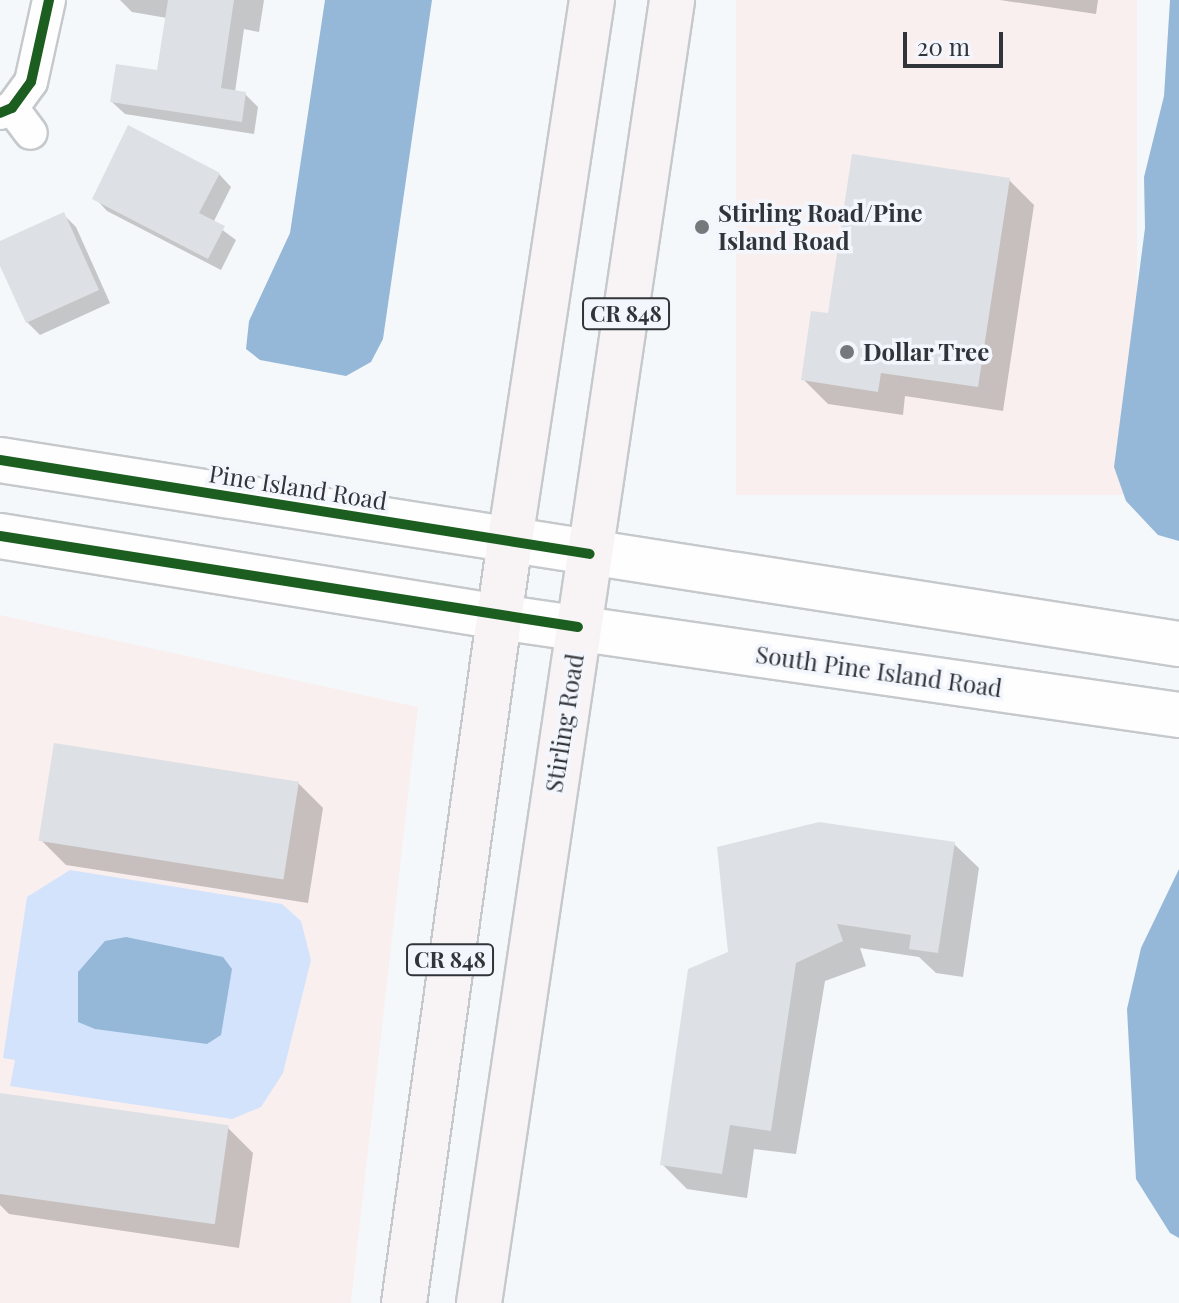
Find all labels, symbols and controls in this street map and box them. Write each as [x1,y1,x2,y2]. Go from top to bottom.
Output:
scale bar [907,16,1007,66]
text: 20 m [917,30,970,62]
place label: Stirling Road/Pine Island Road [718,199,923,255]
marker: Stirling Road/Pine Island Road [693,218,711,236]
road number: CR 848 [580,296,672,332]
place label: Dollar Tree [863,338,990,366]
marker: Dollar Tree [838,343,856,361]
street label: Pine Island Road [207,459,389,515]
street label: South Pine Island Road [754,639,1004,703]
street label: Stirling Road [539,652,589,794]
road number: CR 848 [404,942,496,978]

